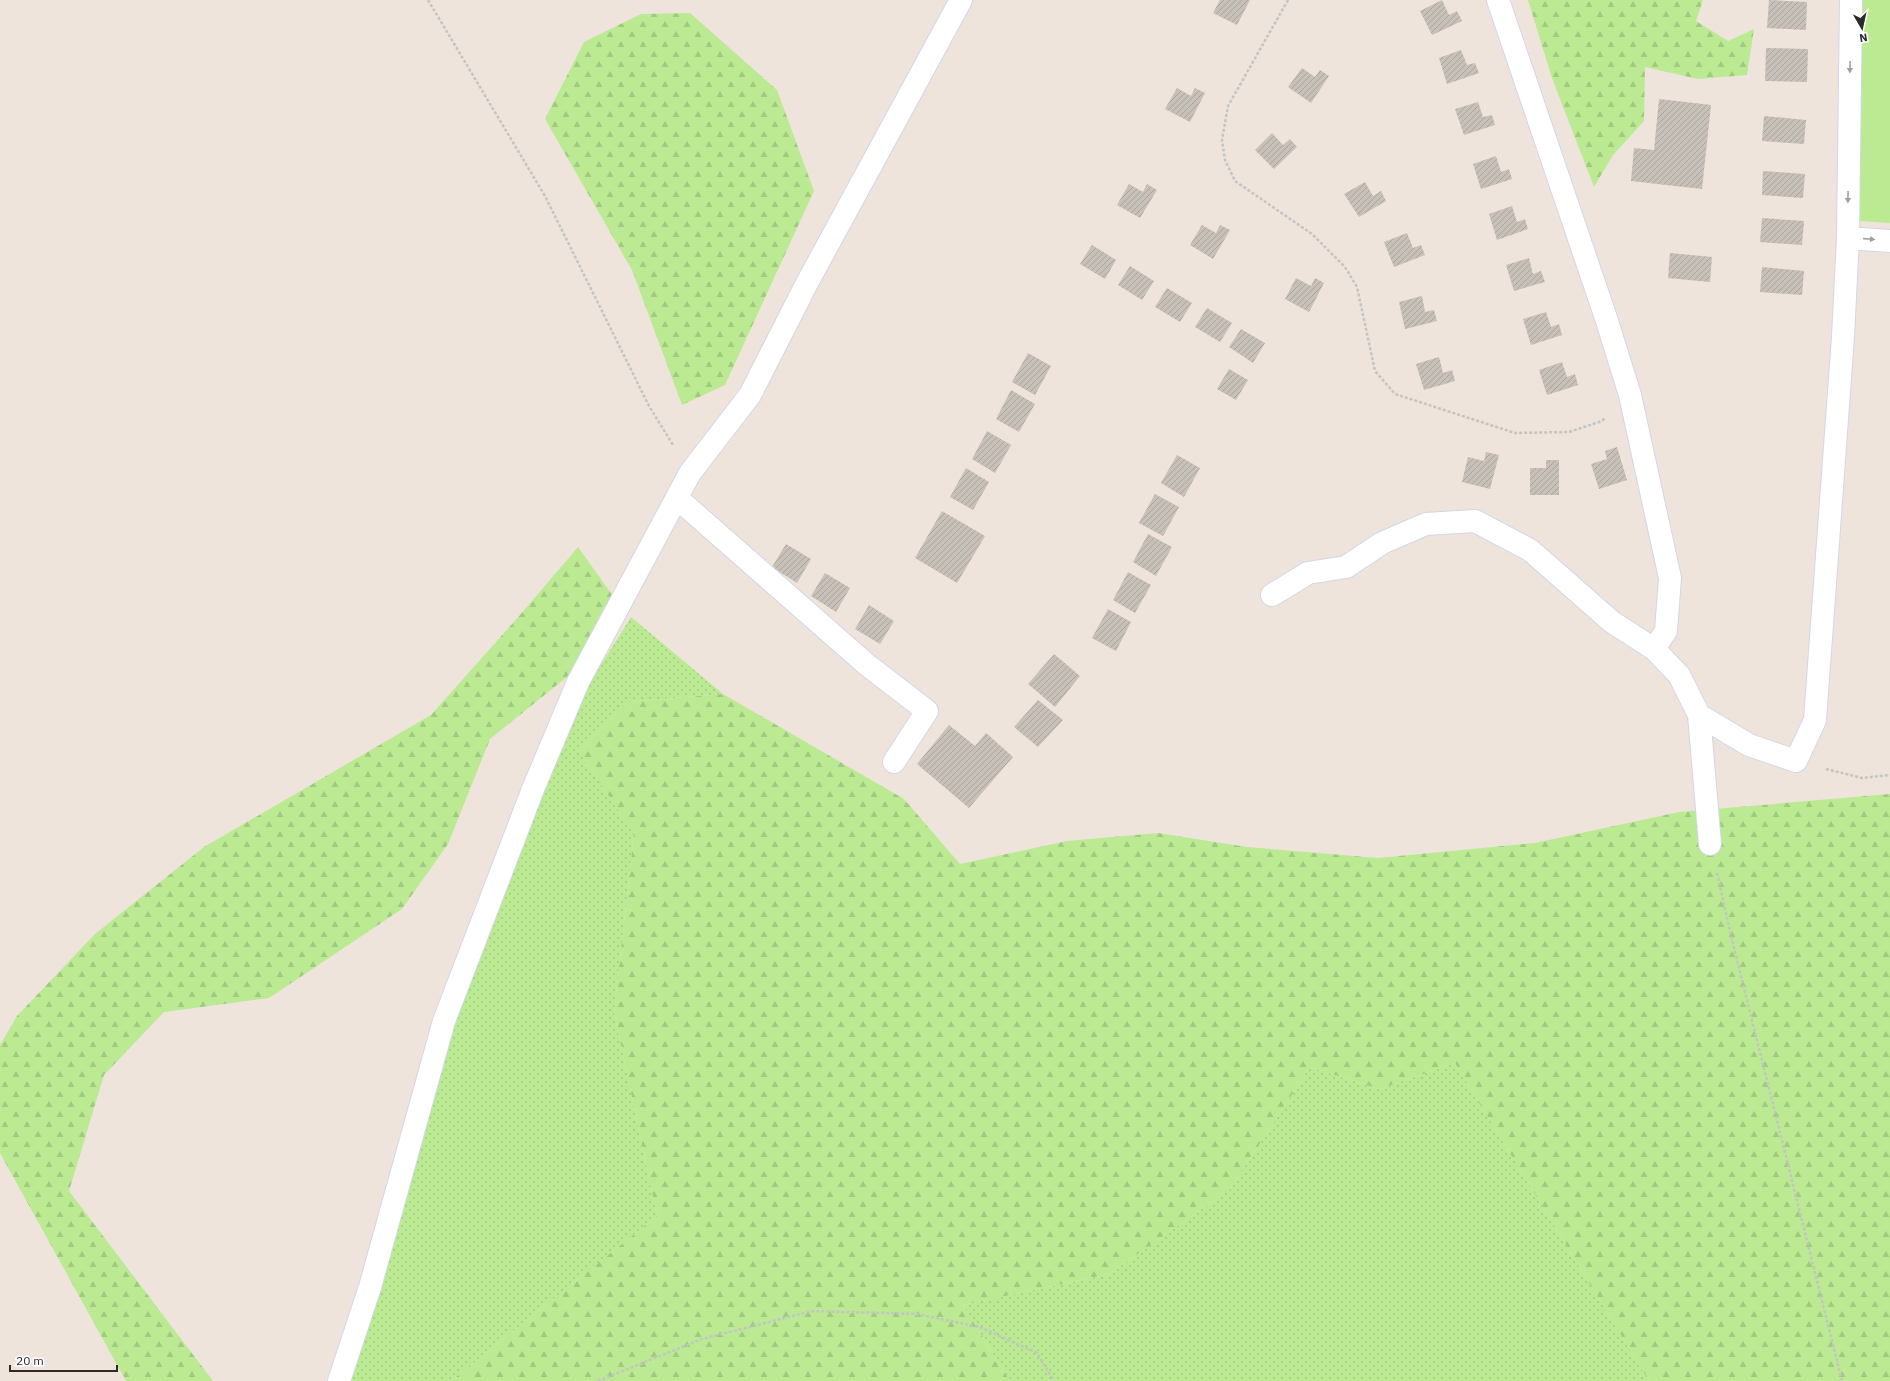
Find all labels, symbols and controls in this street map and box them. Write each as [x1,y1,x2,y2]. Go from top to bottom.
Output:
north arrow [1842,8,1882,48]
text: N [1859,30,1869,45]
one-way arrow [1847,61,1853,74]
one-way arrow [1845,191,1851,204]
one-way arrow [1863,236,1875,243]
scale bar [10,1347,117,1373]
text: 20 m [16,1353,44,1368]

